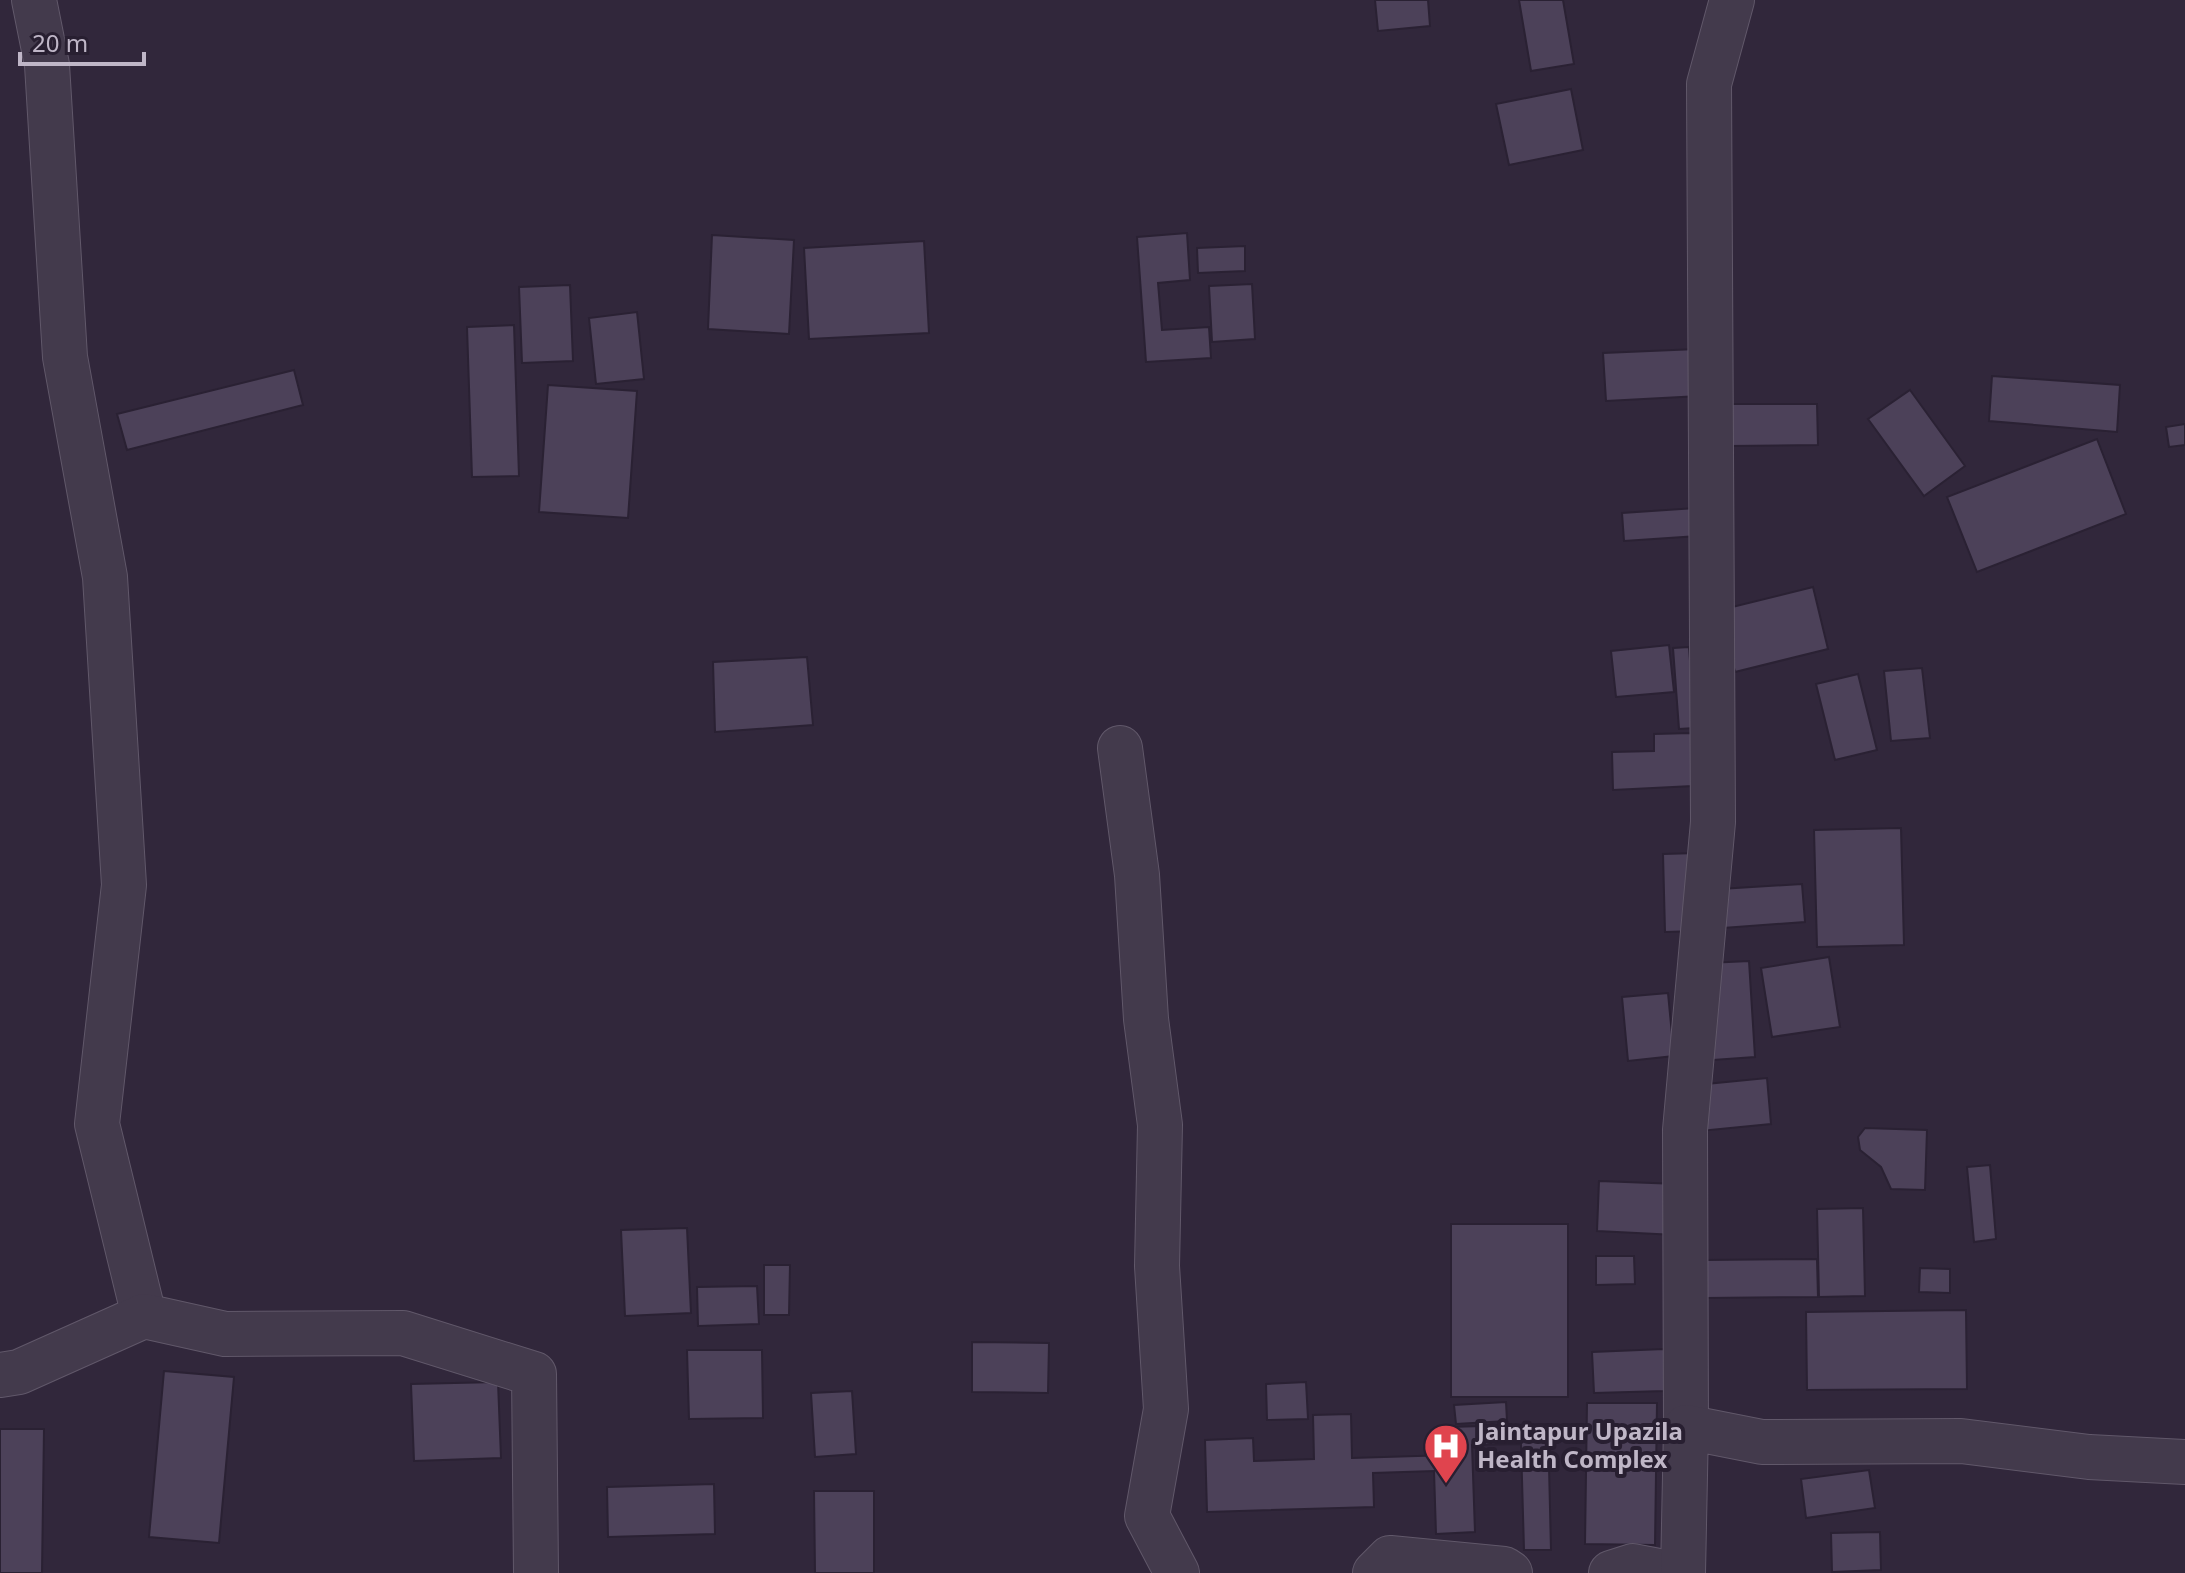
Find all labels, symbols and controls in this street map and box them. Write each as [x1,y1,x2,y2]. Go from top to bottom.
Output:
scale bar [20,16,144,66]
text: 20 m [32,26,88,59]
place label: Jaintapur Upazila Health Complex [1475,1414,1683,1475]
hospital icon: Jaintapur Upazila Health Complex [1422,1422,1470,1485]

